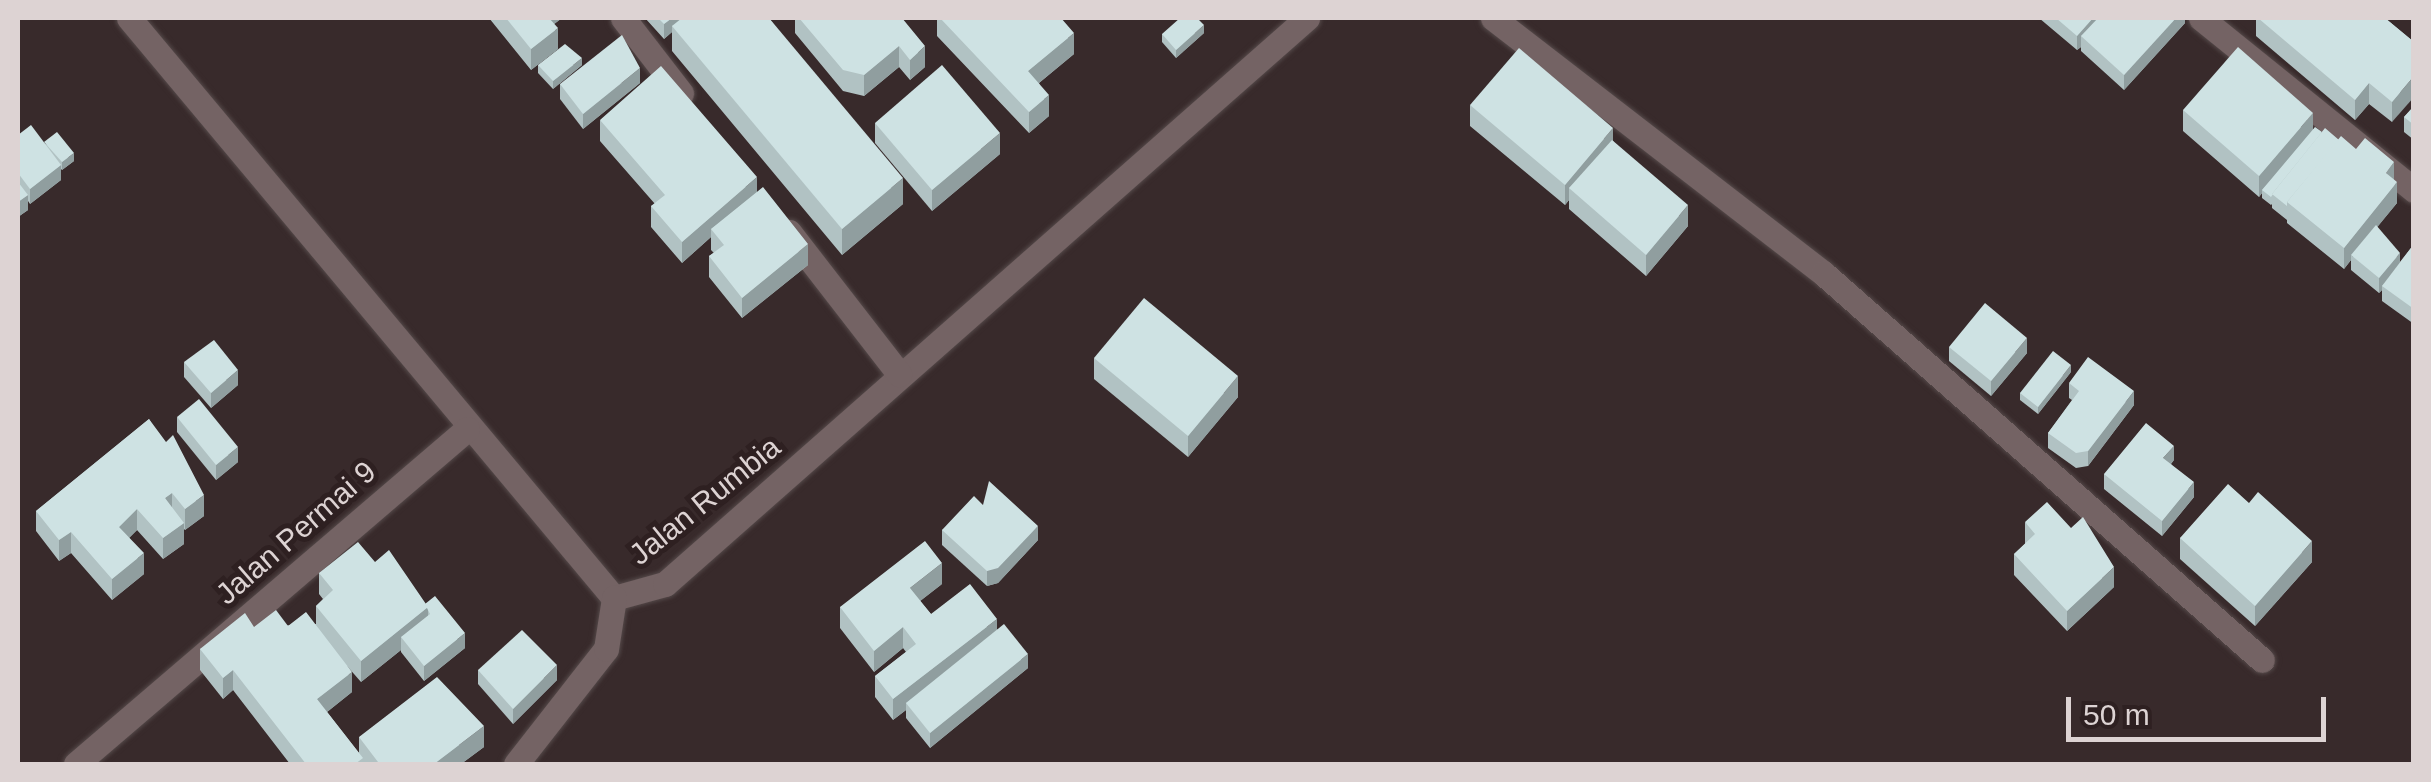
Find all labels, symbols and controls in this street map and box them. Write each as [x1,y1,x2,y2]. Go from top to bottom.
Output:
street label: Jalan Rumbia [622,429,788,573]
street label: Jalan Permai 9 [209,454,383,612]
scale bar [2071,677,2331,739]
text: 50 m [2083,698,2150,731]

